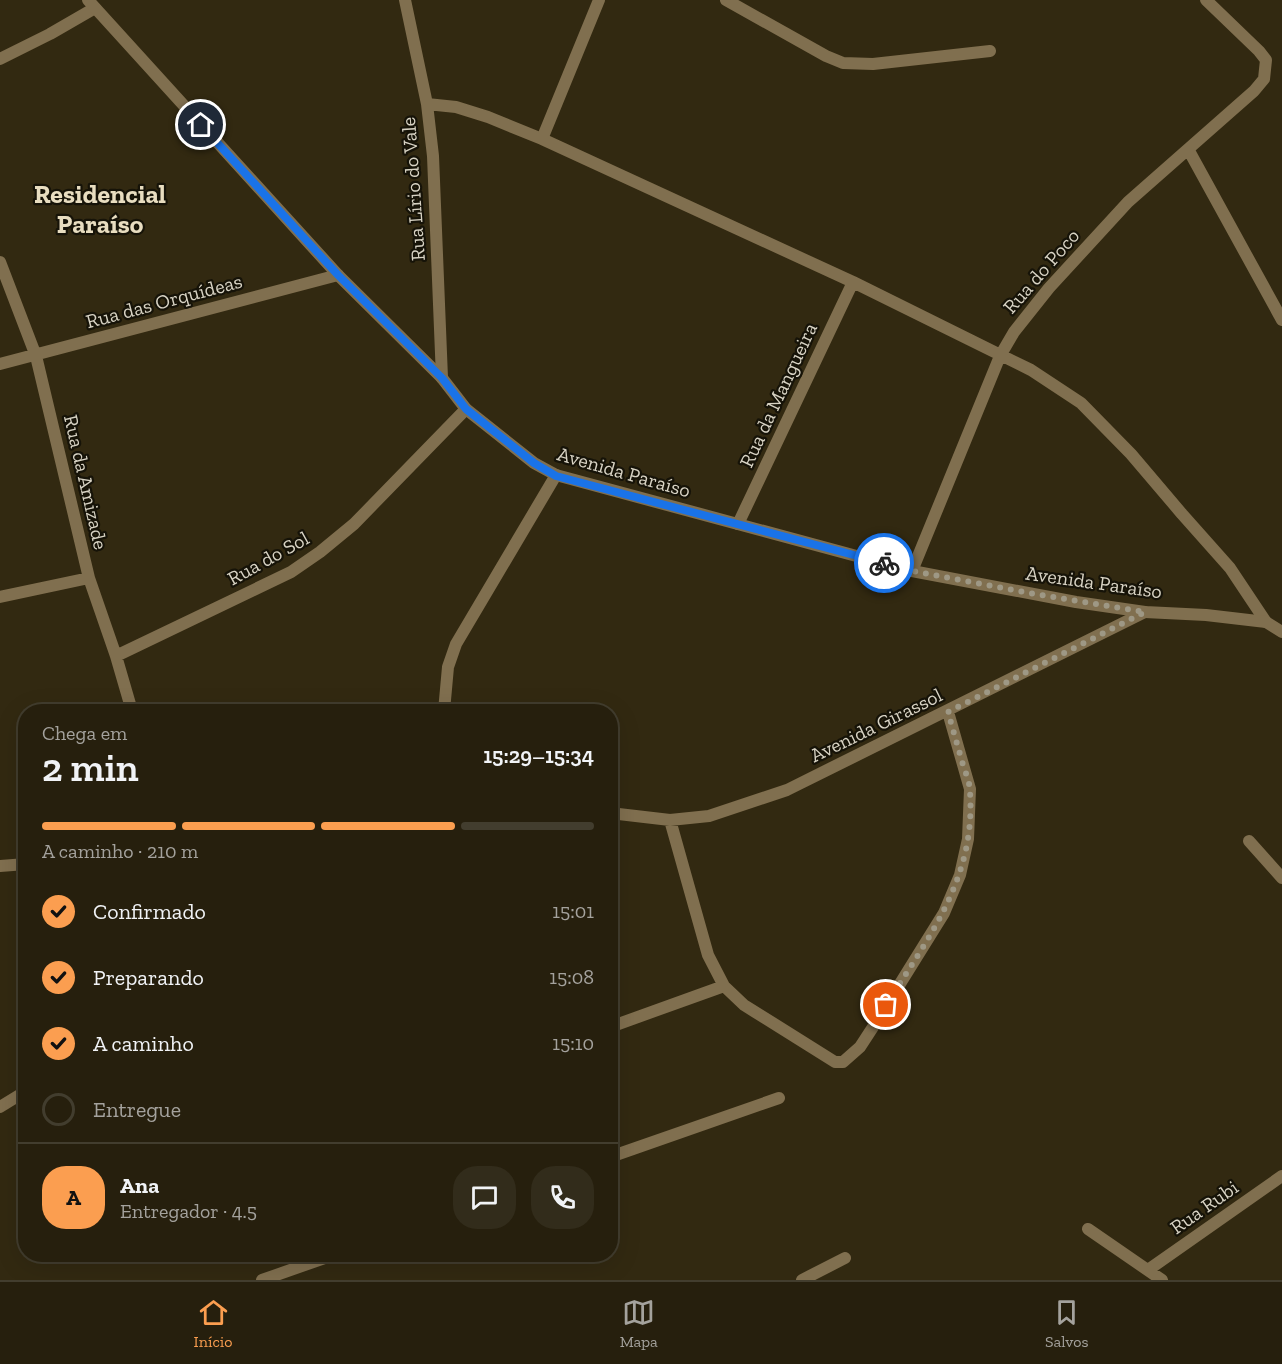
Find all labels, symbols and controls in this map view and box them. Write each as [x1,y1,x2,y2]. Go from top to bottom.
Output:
pin [175,99,226,150]
icon: home [184,108,217,141]
street label: Rua Lírio do Vale [396,116,430,262]
district label: Residencial Paraíso [34,178,166,240]
street label: Rua do Poco [998,224,1084,318]
street label: Rua das Orquídeas [83,269,245,333]
street label: Rua da Mangueira [734,319,822,471]
street label: Rua da Amizade [59,412,113,552]
street label: Avenida Paraíso [555,442,693,502]
street label: Rua do Sol [223,526,313,590]
courier [854,533,914,593]
icon: bike [868,547,901,580]
street label: Avenida Paraíso [1024,561,1164,603]
street label: Avenida Girassol [806,683,946,767]
text: Chega em [42,721,127,745]
text: 15:29–15:34 [483,742,594,769]
text: 2 min [42,744,139,791]
text: A caminho · 210 m [42,839,198,863]
icon: check [42,895,75,928]
text: Confirmado [93,898,206,925]
text: 15:01 [552,899,594,923]
icon: check [42,961,75,994]
text: Preparando [93,964,204,991]
text: 15:08 [549,965,594,989]
pin [860,979,911,1030]
icon: bag [869,988,902,1021]
icon: check [42,1027,75,1060]
text: A caminho [93,1030,194,1057]
text: 15:10 [552,1031,594,1055]
text: Entregue [93,1096,181,1123]
button: chat [453,1166,516,1229]
button: phone [531,1166,594,1229]
text: Ana [120,1172,159,1199]
street label: Rua Rubi [1165,1175,1243,1239]
text: A [66,1184,81,1211]
text: Entregador · 4.5 [120,1199,257,1223]
tab: Início [194,1296,232,1351]
tab: Mapa [620,1296,658,1351]
tab: Salvos [1045,1296,1088,1351]

